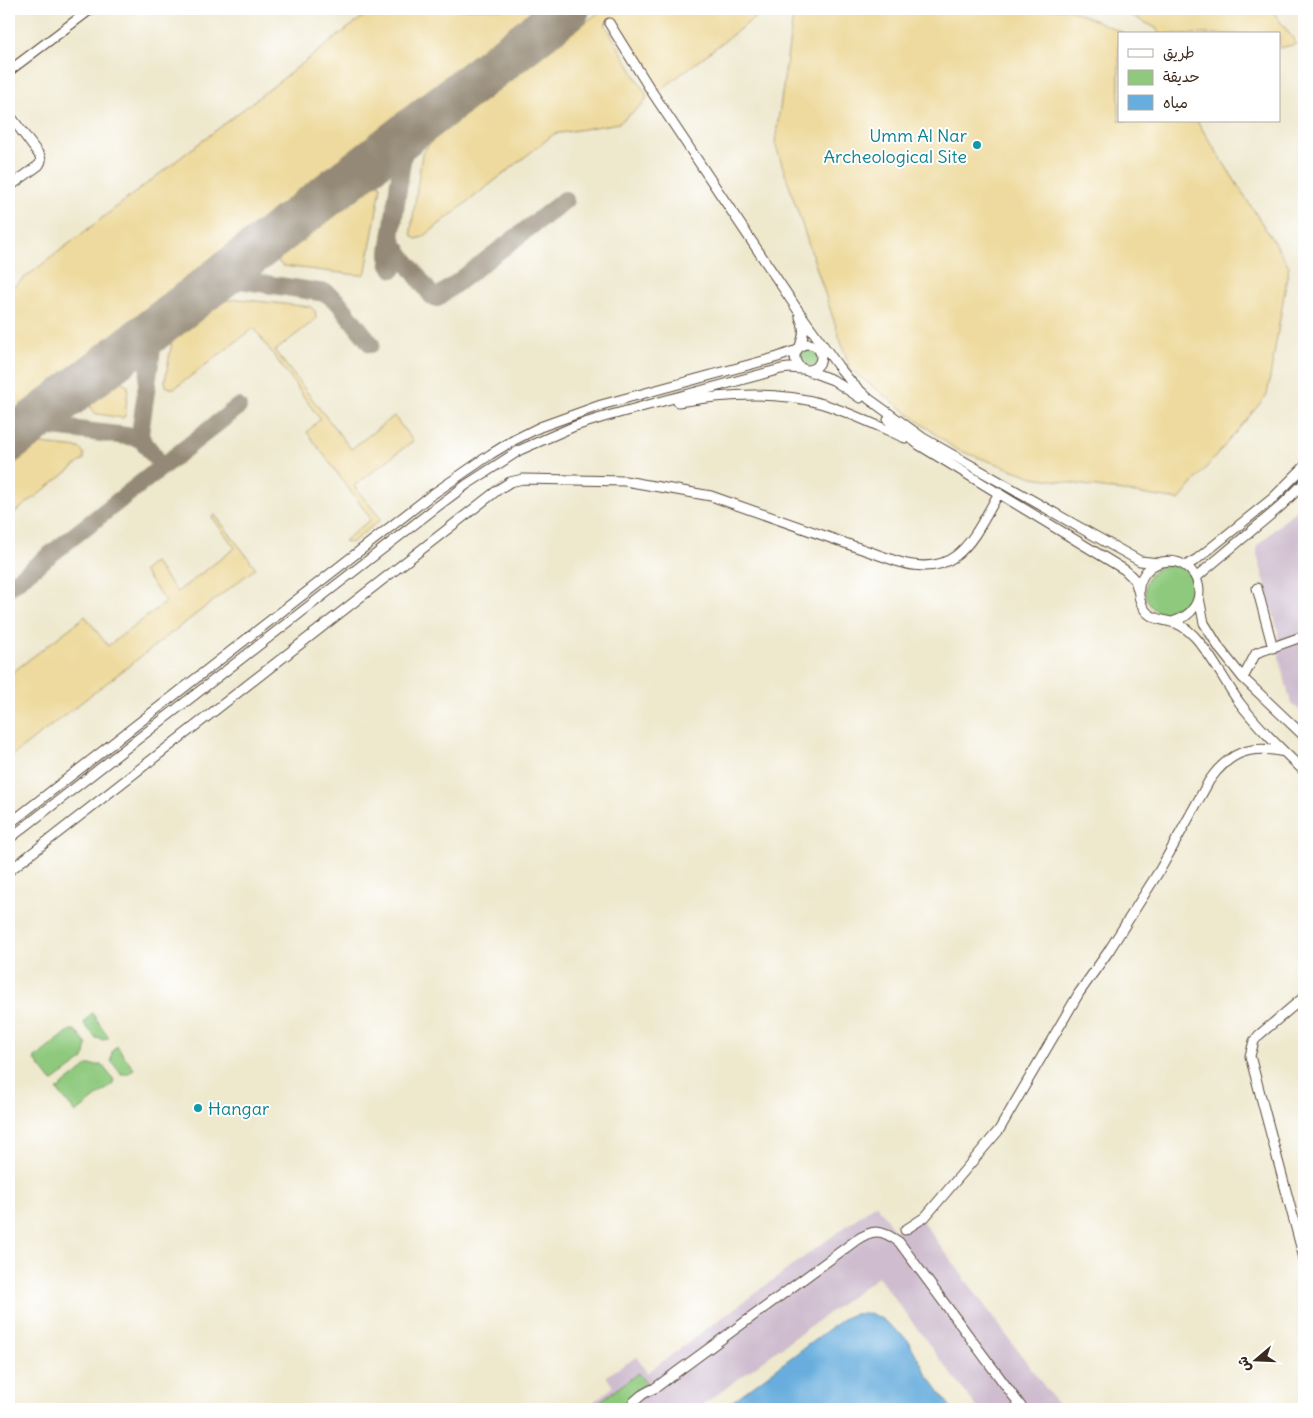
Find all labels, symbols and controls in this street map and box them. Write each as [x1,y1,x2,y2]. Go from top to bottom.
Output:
legend [1118,32,1280,122]
text: طريق [1163,43,1195,62]
text: حديقة [1163,67,1200,86]
text: مياه [1163,93,1188,112]
place label: Umm Al Nar Archeological Site [823,124,968,168]
marker: Umm Al Nar Archeological Site [971,139,983,151]
place label: Hangar [208,1097,270,1120]
marker: Hangar [192,1102,204,1114]
north arrow [1230,1336,1280,1386]
text: ش [1233,1354,1255,1374]

